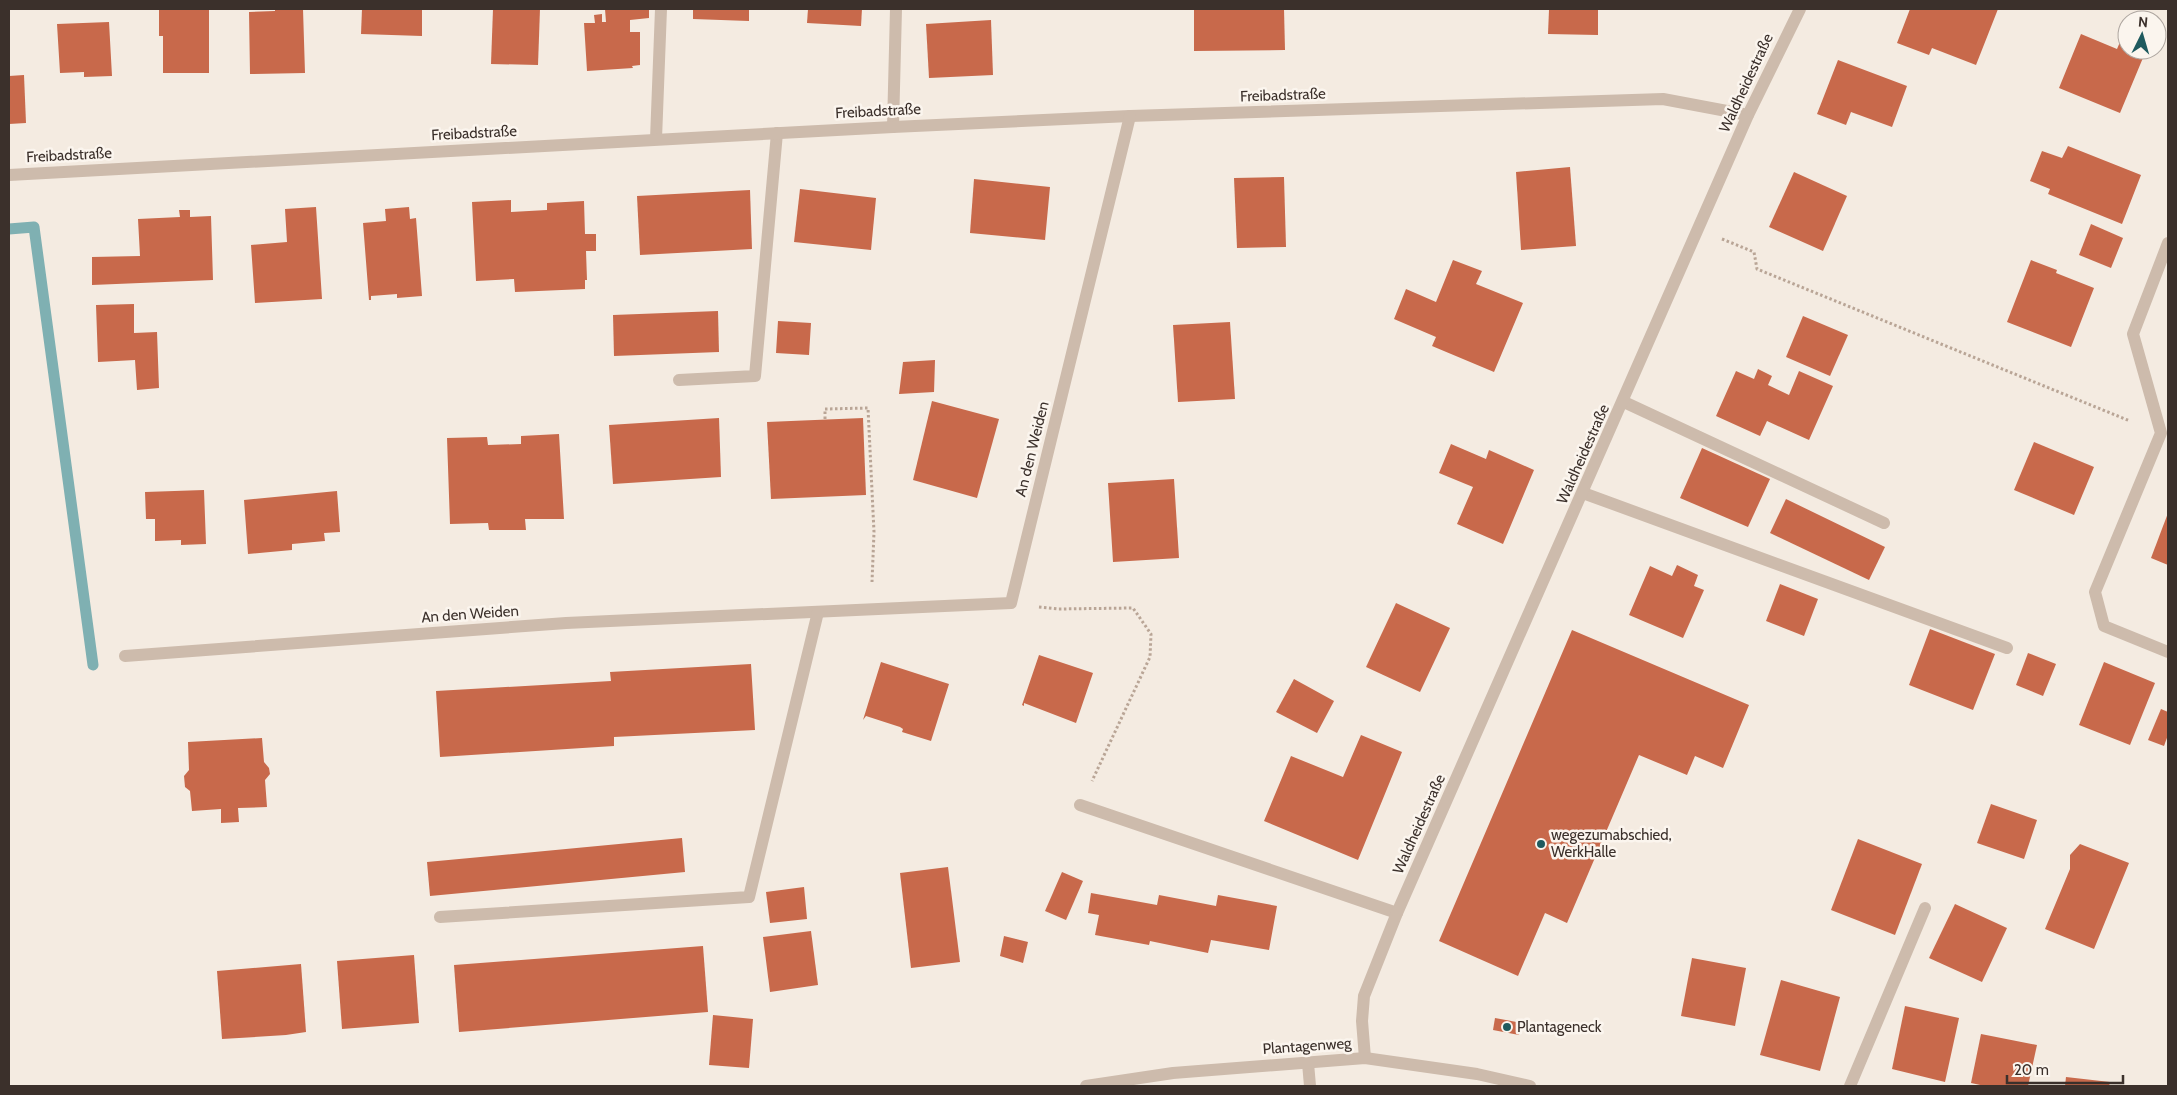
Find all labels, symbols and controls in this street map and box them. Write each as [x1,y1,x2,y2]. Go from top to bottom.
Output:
north arrow [2117,10,2167,60]
text: N [2137,13,2149,31]
street label: Waldheidestraße [1715,30,1777,135]
street label: Freibadstraße [1240,84,1326,105]
street label: Freibadstraße [835,100,922,122]
street label: Freibadstraße [431,122,518,144]
street label: Freibadstraße [26,144,113,166]
street label: An den Weiden [1011,399,1053,499]
street label: Waldheidestraße [1553,401,1613,507]
street label: An den Weiden [421,602,519,626]
street label: Waldheidestraße [1389,771,1449,877]
place label: wegezumabschied, WerkHalle [1551,826,1672,861]
marker: wegezumabschied, WerkHalle [1535,838,1547,850]
place label: Plantageneck [1517,1018,1602,1036]
marker: Plantageneck [1501,1021,1513,1033]
street label: Plantagenweg [1262,1034,1353,1058]
scale bar [2007,1052,2123,1084]
text: 20 m [2014,1061,2049,1079]

